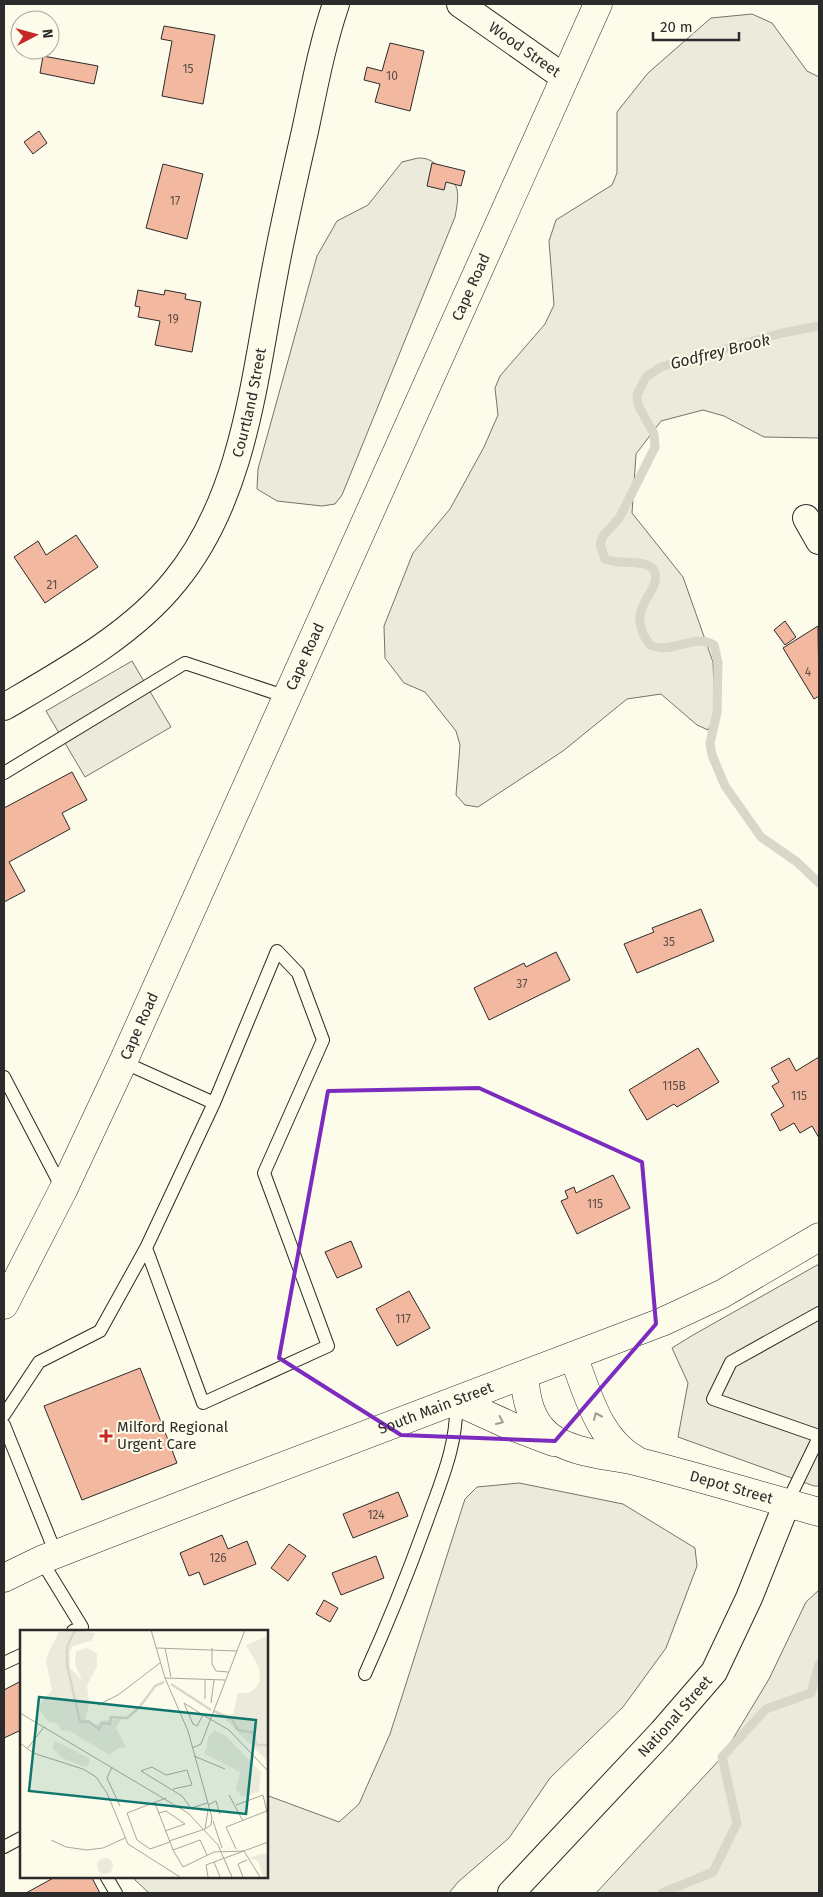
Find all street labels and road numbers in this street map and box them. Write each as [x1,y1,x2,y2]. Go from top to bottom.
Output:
street label: Wood Street [485,18,564,81]
street label: Cape Road [448,251,494,324]
street label: Courtland Street [228,346,270,460]
street label: Cape Road [282,620,328,693]
street label: Cape Road [116,989,162,1063]
street label: South Main Street [376,1378,496,1438]
street label: Depot Street [688,1467,776,1508]
street label: National Street [634,1672,716,1761]

